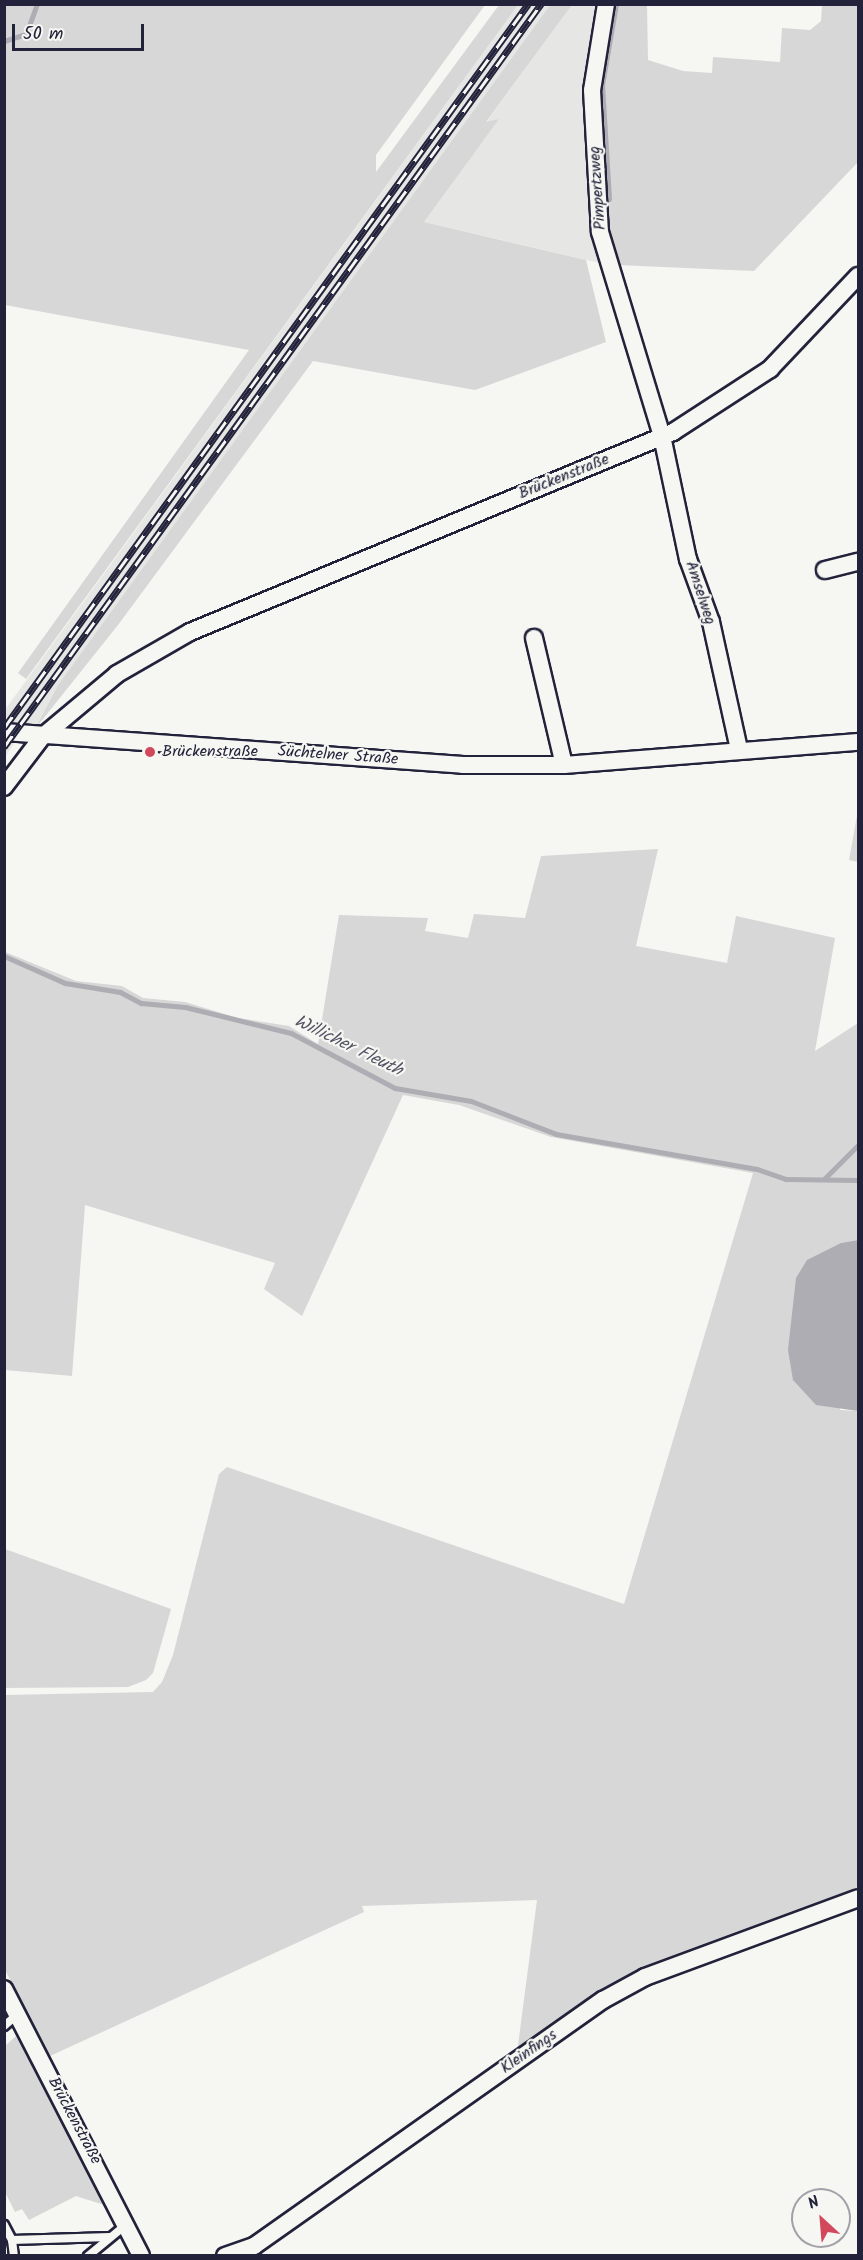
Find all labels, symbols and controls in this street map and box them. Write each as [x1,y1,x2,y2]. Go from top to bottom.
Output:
scale bar [15,12,147,50]
text: 50 m [23,20,63,49]
street label: Pimpertzweg [585,145,611,231]
street label: Brückenstraße [516,450,612,504]
street label: Amselweg [681,559,719,627]
place label: Brückenstraße [162,742,258,762]
street label: Süchtelner Straße [277,742,399,770]
marker: Brückenstraße [143,745,157,759]
water label: Willicher Fleuth [290,1012,406,1082]
street label: Kleinfings [497,2026,561,2078]
street label: Brückenstraße [43,2074,105,2168]
north arrow [791,2188,851,2248]
text: N [804,2190,824,2217]

